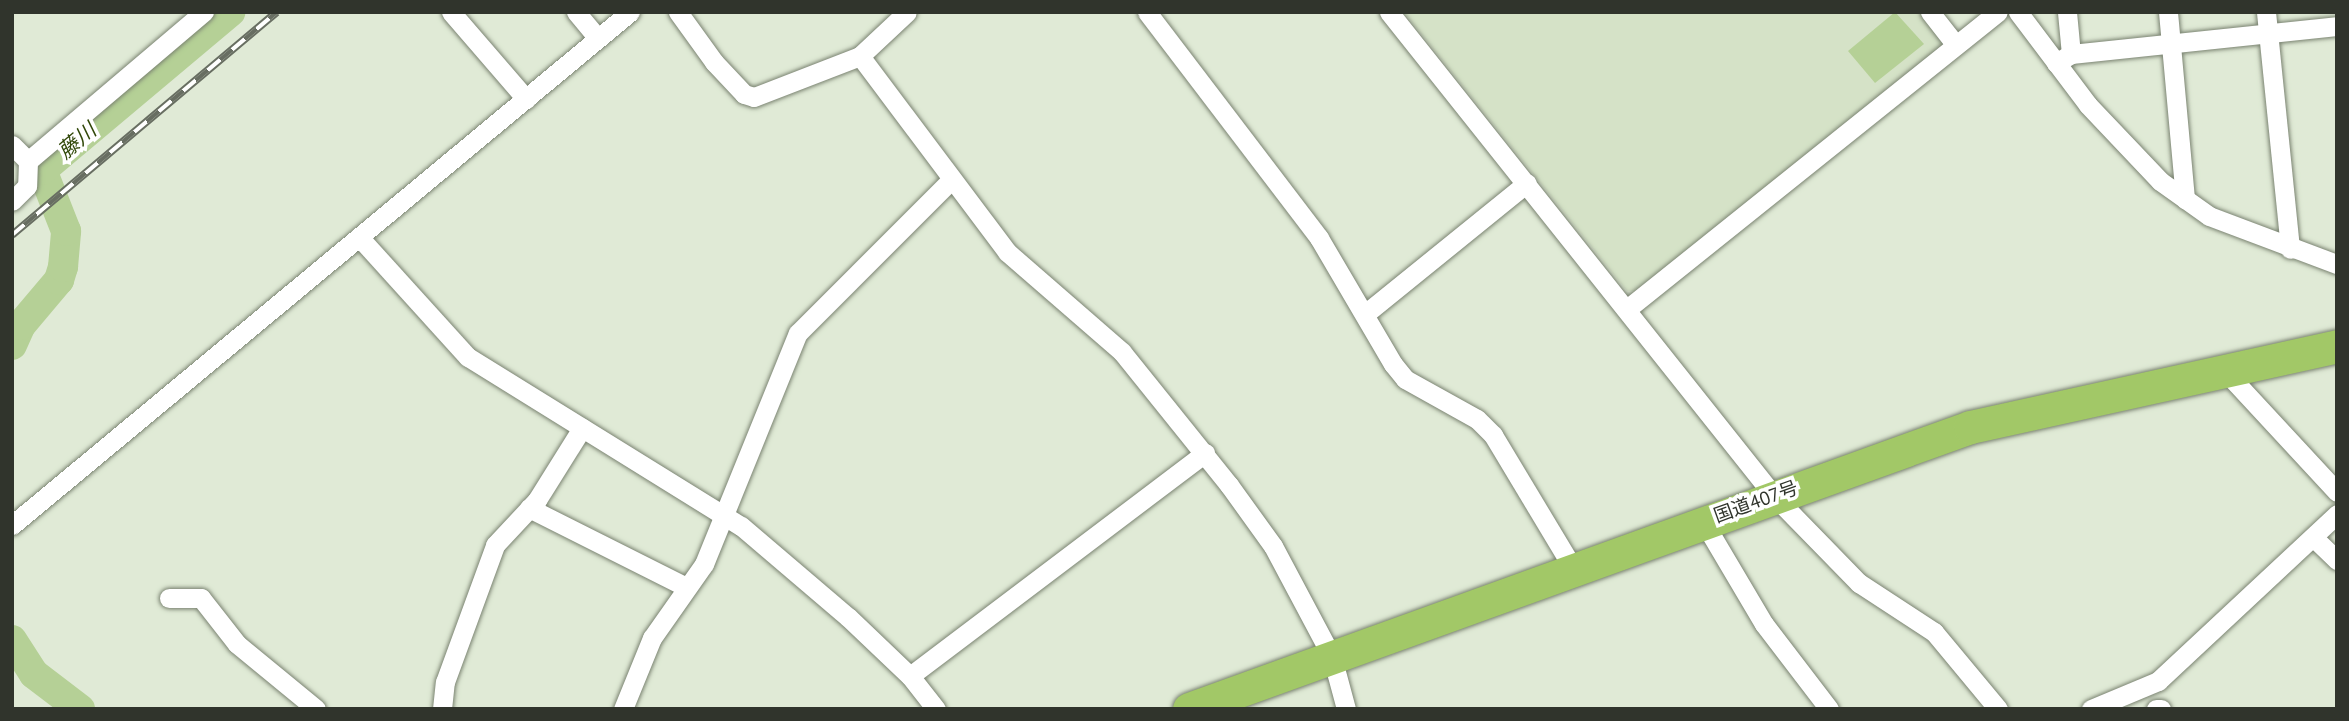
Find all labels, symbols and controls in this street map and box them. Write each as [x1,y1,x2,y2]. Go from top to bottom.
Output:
water label: 藤川 [53,118,101,164]
street label: 国道407号 [1711,476,1801,528]

